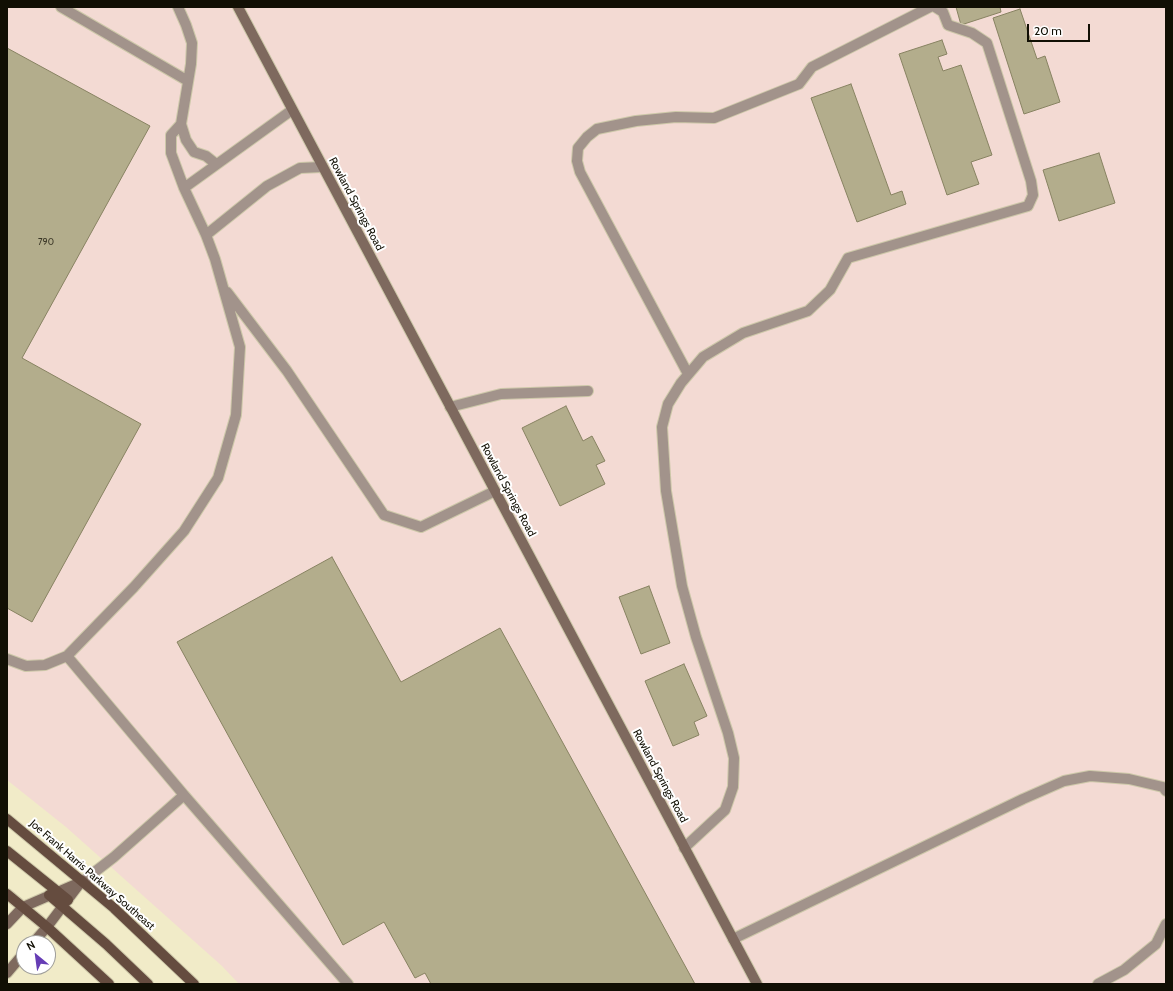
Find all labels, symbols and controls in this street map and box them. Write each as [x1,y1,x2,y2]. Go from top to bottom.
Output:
scale bar [1029,16,1092,42]
text: 20 m [1034,23,1062,38]
street label: Rowland Springs Road [326,155,386,253]
house number: 790 [38,237,54,247]
street label: Rowland Springs Road [478,441,538,539]
street label: Rowland Springs Road [630,727,690,825]
street label: Joe Frank Harris Parkway Southeast [27,817,157,933]
north arrow [16,935,56,975]
text: N [24,937,37,953]

